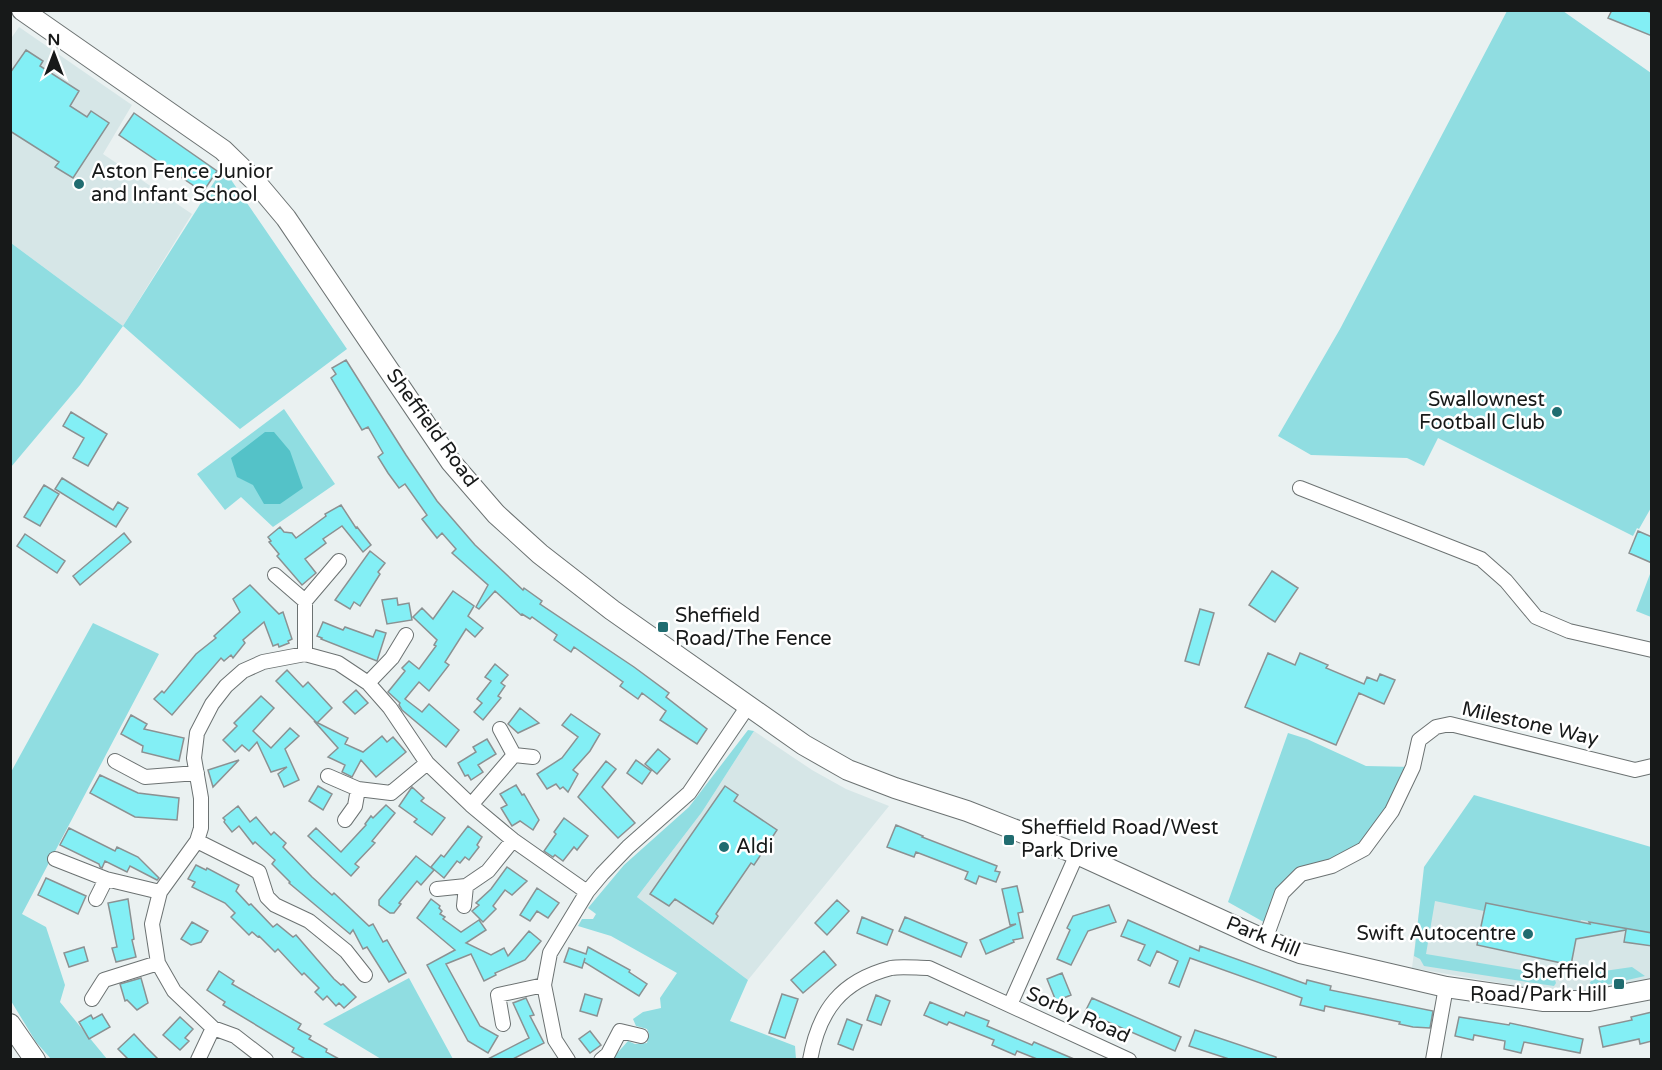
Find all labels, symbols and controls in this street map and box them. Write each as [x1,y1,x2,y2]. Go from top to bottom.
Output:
north arrow [24,24,84,84]
text: N [48,30,60,50]
place label: Aston Fence Junior and Infant School [91,160,273,207]
marker: Aston Fence Junior and Infant School [72,177,86,191]
street label: Sheffield Road [381,364,483,492]
place label: Swallownest Football Club [1419,388,1545,435]
marker: Swallownest Football Club [1550,405,1564,419]
place label: Sheffield Road/The Fence [675,604,832,651]
marker: Sheffield Road/The Fence [656,620,670,634]
street label: Milestone Way [1459,697,1601,751]
place label: Sheffield Road/West Park Drive [1021,816,1219,863]
marker: Sheffield Road/West Park Drive [1002,833,1016,847]
place label: Aldi [736,835,773,859]
marker: Aldi [717,840,731,854]
street label: Park Hill [1222,911,1304,963]
place label: Swift Autocentre [1357,922,1516,946]
marker: Swift Autocentre [1521,927,1535,941]
place label: Sheffield Road/Park Hill [1470,960,1607,1007]
marker: Sheffield Road/Park Hill [1612,977,1626,991]
street label: Sorby Road [1022,981,1134,1049]

